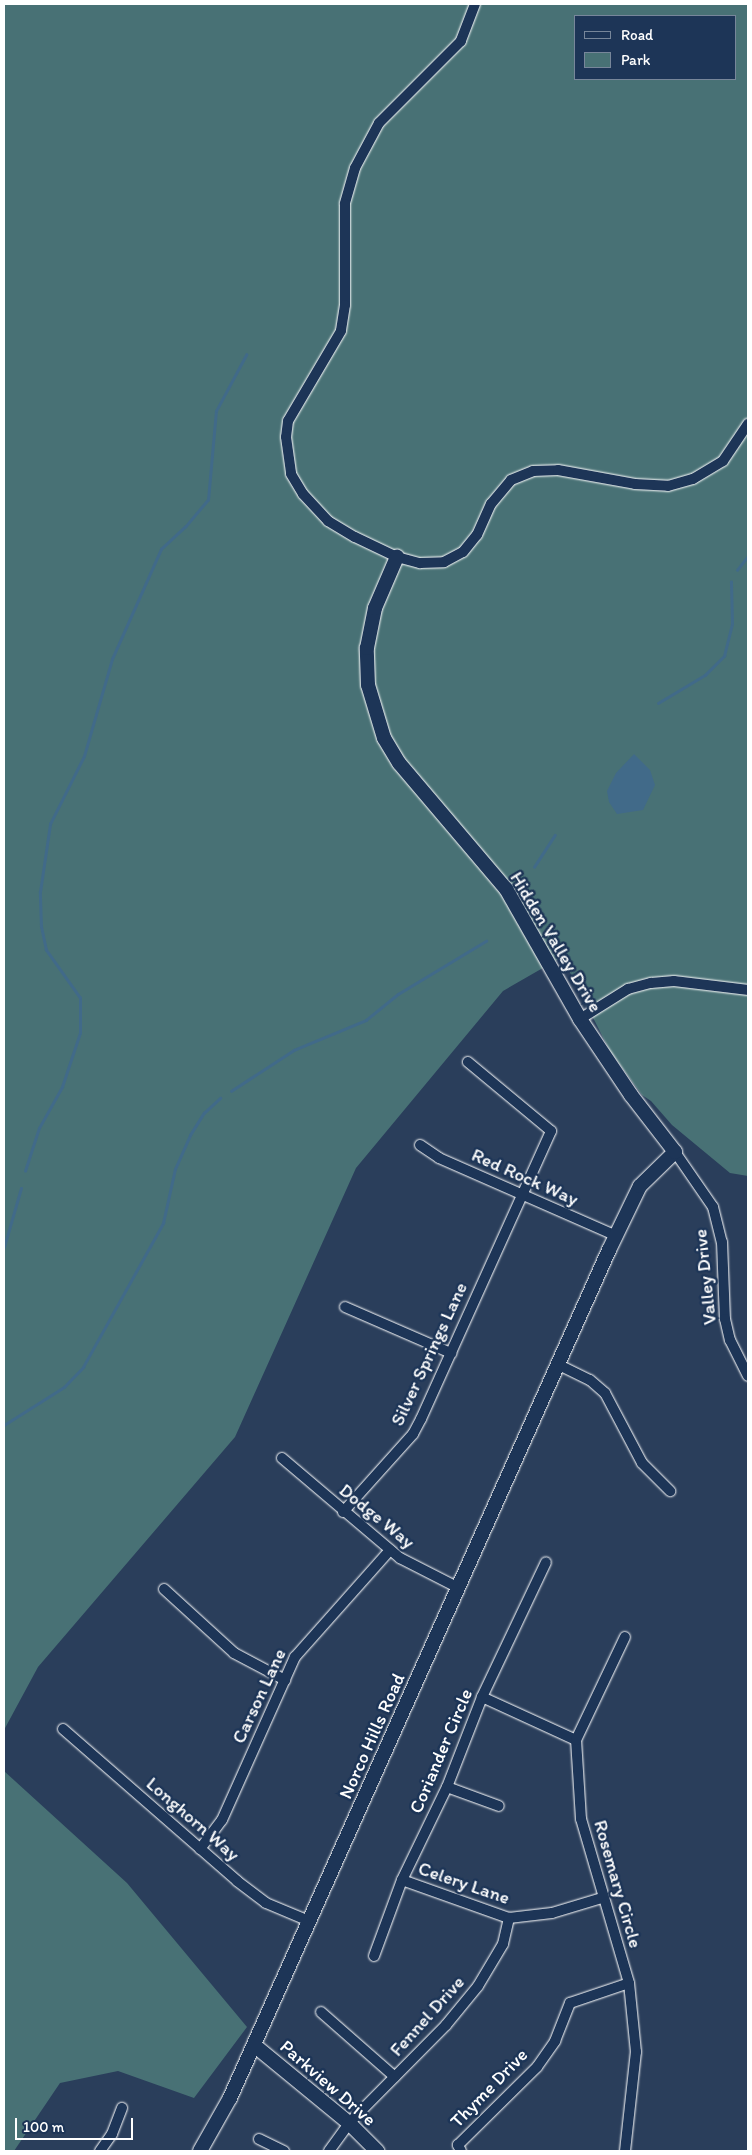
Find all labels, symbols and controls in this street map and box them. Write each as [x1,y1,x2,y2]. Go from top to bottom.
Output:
legend [574,15,737,80]
text: Road [621,26,653,44]
text: Park [621,51,651,69]
street label: Hidden Valley Drive [505,868,607,1016]
street label: Red Rock Way [469,1144,581,1210]
street label: Valley Drive [689,1228,721,1326]
street label: Silver Springs Lane [386,1279,472,1429]
street label: Dodge Way [335,1479,419,1553]
street label: Carson Lane [227,1645,291,1747]
street label: Norco Hills Road [334,1670,410,1802]
street label: Coriander Circle [404,1685,478,1817]
street label: Longhorn Way [142,1772,244,1866]
street label: Rosemary Circle [589,1817,647,1951]
street label: Celery Lane [415,1857,513,1909]
street label: Fennel Drive [385,1971,469,2061]
street label: Parkview Drive [275,2035,381,2131]
street label: Thyme Drive [445,2043,533,2133]
scale bar [18,2108,135,2140]
text: 100 m [23,2118,64,2136]

